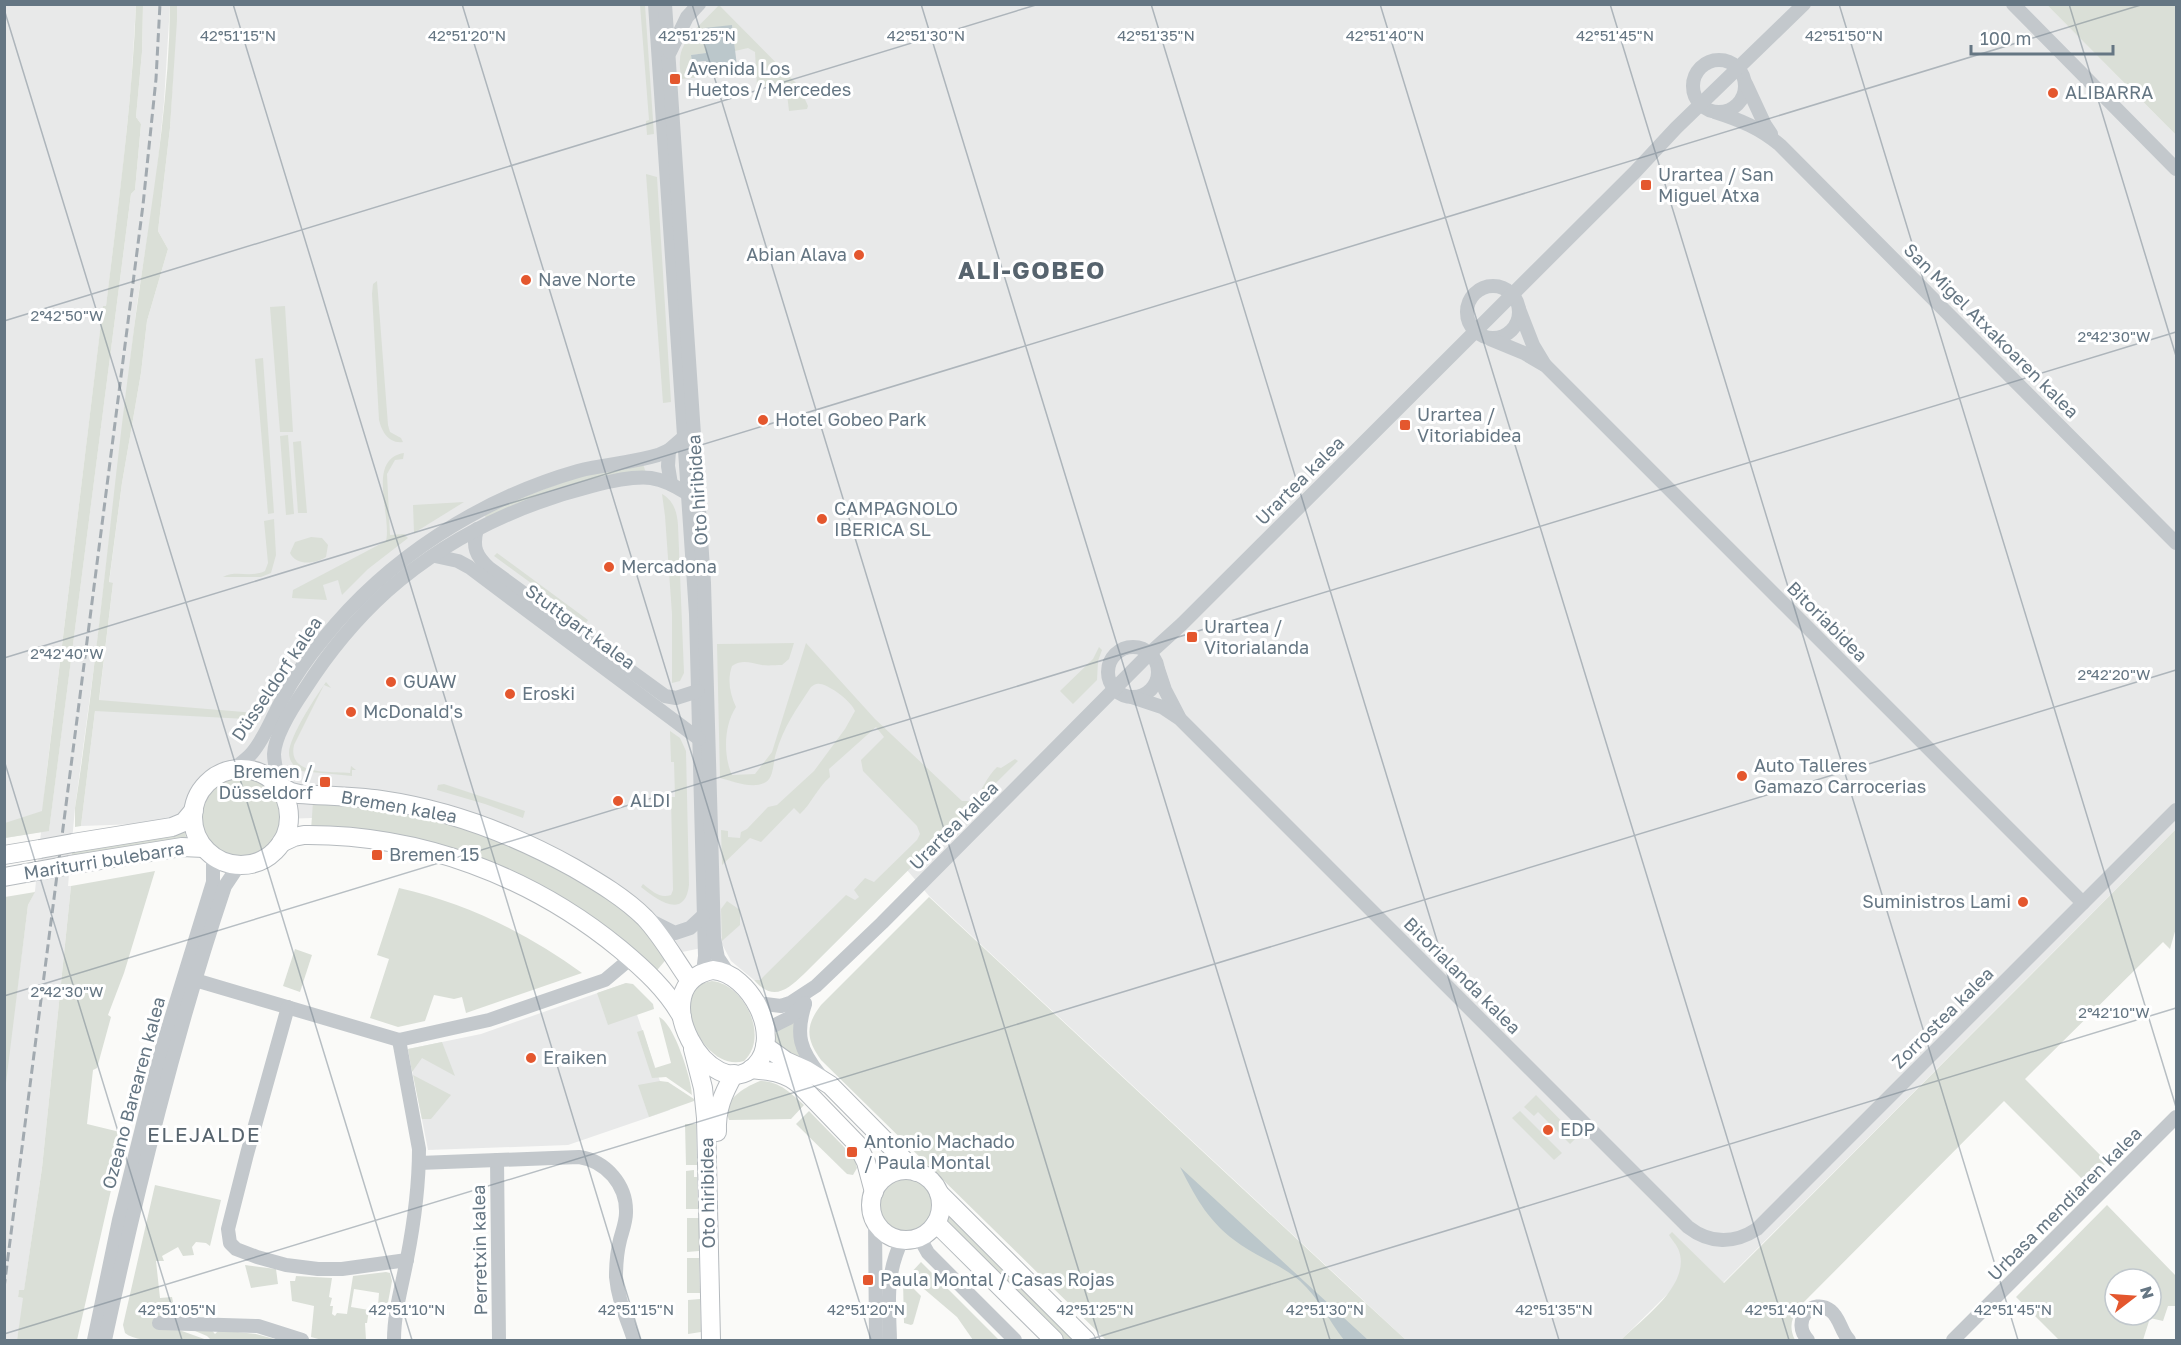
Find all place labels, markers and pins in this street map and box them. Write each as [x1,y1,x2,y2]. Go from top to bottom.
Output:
place label: Avenida Los Huetos / Mercedes [687,57,851,100]
marker: Avenida Los Huetos / Mercedes [668,72,682,86]
place label: ALIBARRA [2065,81,2153,103]
marker: ALIBARRA [2046,86,2060,100]
place label: Urartea / San Miguel Atxa [1658,163,1774,206]
marker: Urartea / San Miguel Atxa [1639,178,1653,192]
place label: Abian Alava [746,243,847,265]
marker: Abian Alava [852,248,866,262]
place label: Nave Norte [538,268,636,290]
marker: Nave Norte [519,273,533,287]
place label: Urartea / Vitoriabidea [1417,403,1521,446]
place label: Hotel Gobeo Park [775,408,927,430]
marker: Hotel Gobeo Park [756,413,770,427]
marker: Urartea / Vitoriabidea [1398,418,1412,432]
place label: CAMPAGNOLO IBERICA SL [834,497,958,540]
marker: CAMPAGNOLO IBERICA SL [815,512,829,526]
place label: Mercadona [621,555,717,577]
marker: Mercadona [602,560,616,574]
place label: Urartea / Vitorialanda [1204,615,1309,658]
marker: Urartea / Vitorialanda [1185,630,1199,644]
place label: GUAW [403,670,457,692]
marker: GUAW [384,675,398,689]
place label: Eroski [522,682,575,704]
marker: Eroski [503,687,517,701]
place label: McDonald's [363,700,463,722]
marker: McDonald's [344,705,358,719]
place label: Auto Talleres Gamazo Carrocerias [1754,754,1926,797]
place label: Bremen / Düsseldorf [219,760,313,803]
marker: Auto Talleres Gamazo Carrocerias [1735,769,1749,783]
marker: Bremen / Düsseldorf [318,775,332,789]
place label: ALDI [630,789,671,811]
marker: ALDI [611,794,625,808]
place label: Bremen 15 [389,843,479,865]
marker: Bremen 15 [370,848,384,862]
place label: Suministros Lami [1862,890,2011,912]
marker: Suministros Lami [2016,895,2030,909]
place label: Eraiken [543,1046,607,1068]
marker: Eraiken [524,1051,538,1065]
place label: EDP [1560,1118,1595,1140]
marker: EDP [1541,1123,1555,1137]
place label: Antonio Machado / Paula Montal [864,1130,1015,1173]
marker: Antonio Machado / Paula Montal [845,1145,859,1159]
place label: Paula Montal / Casas Rojas [880,1268,1115,1290]
marker: Paula Montal / Casas Rojas [861,1273,875,1287]

